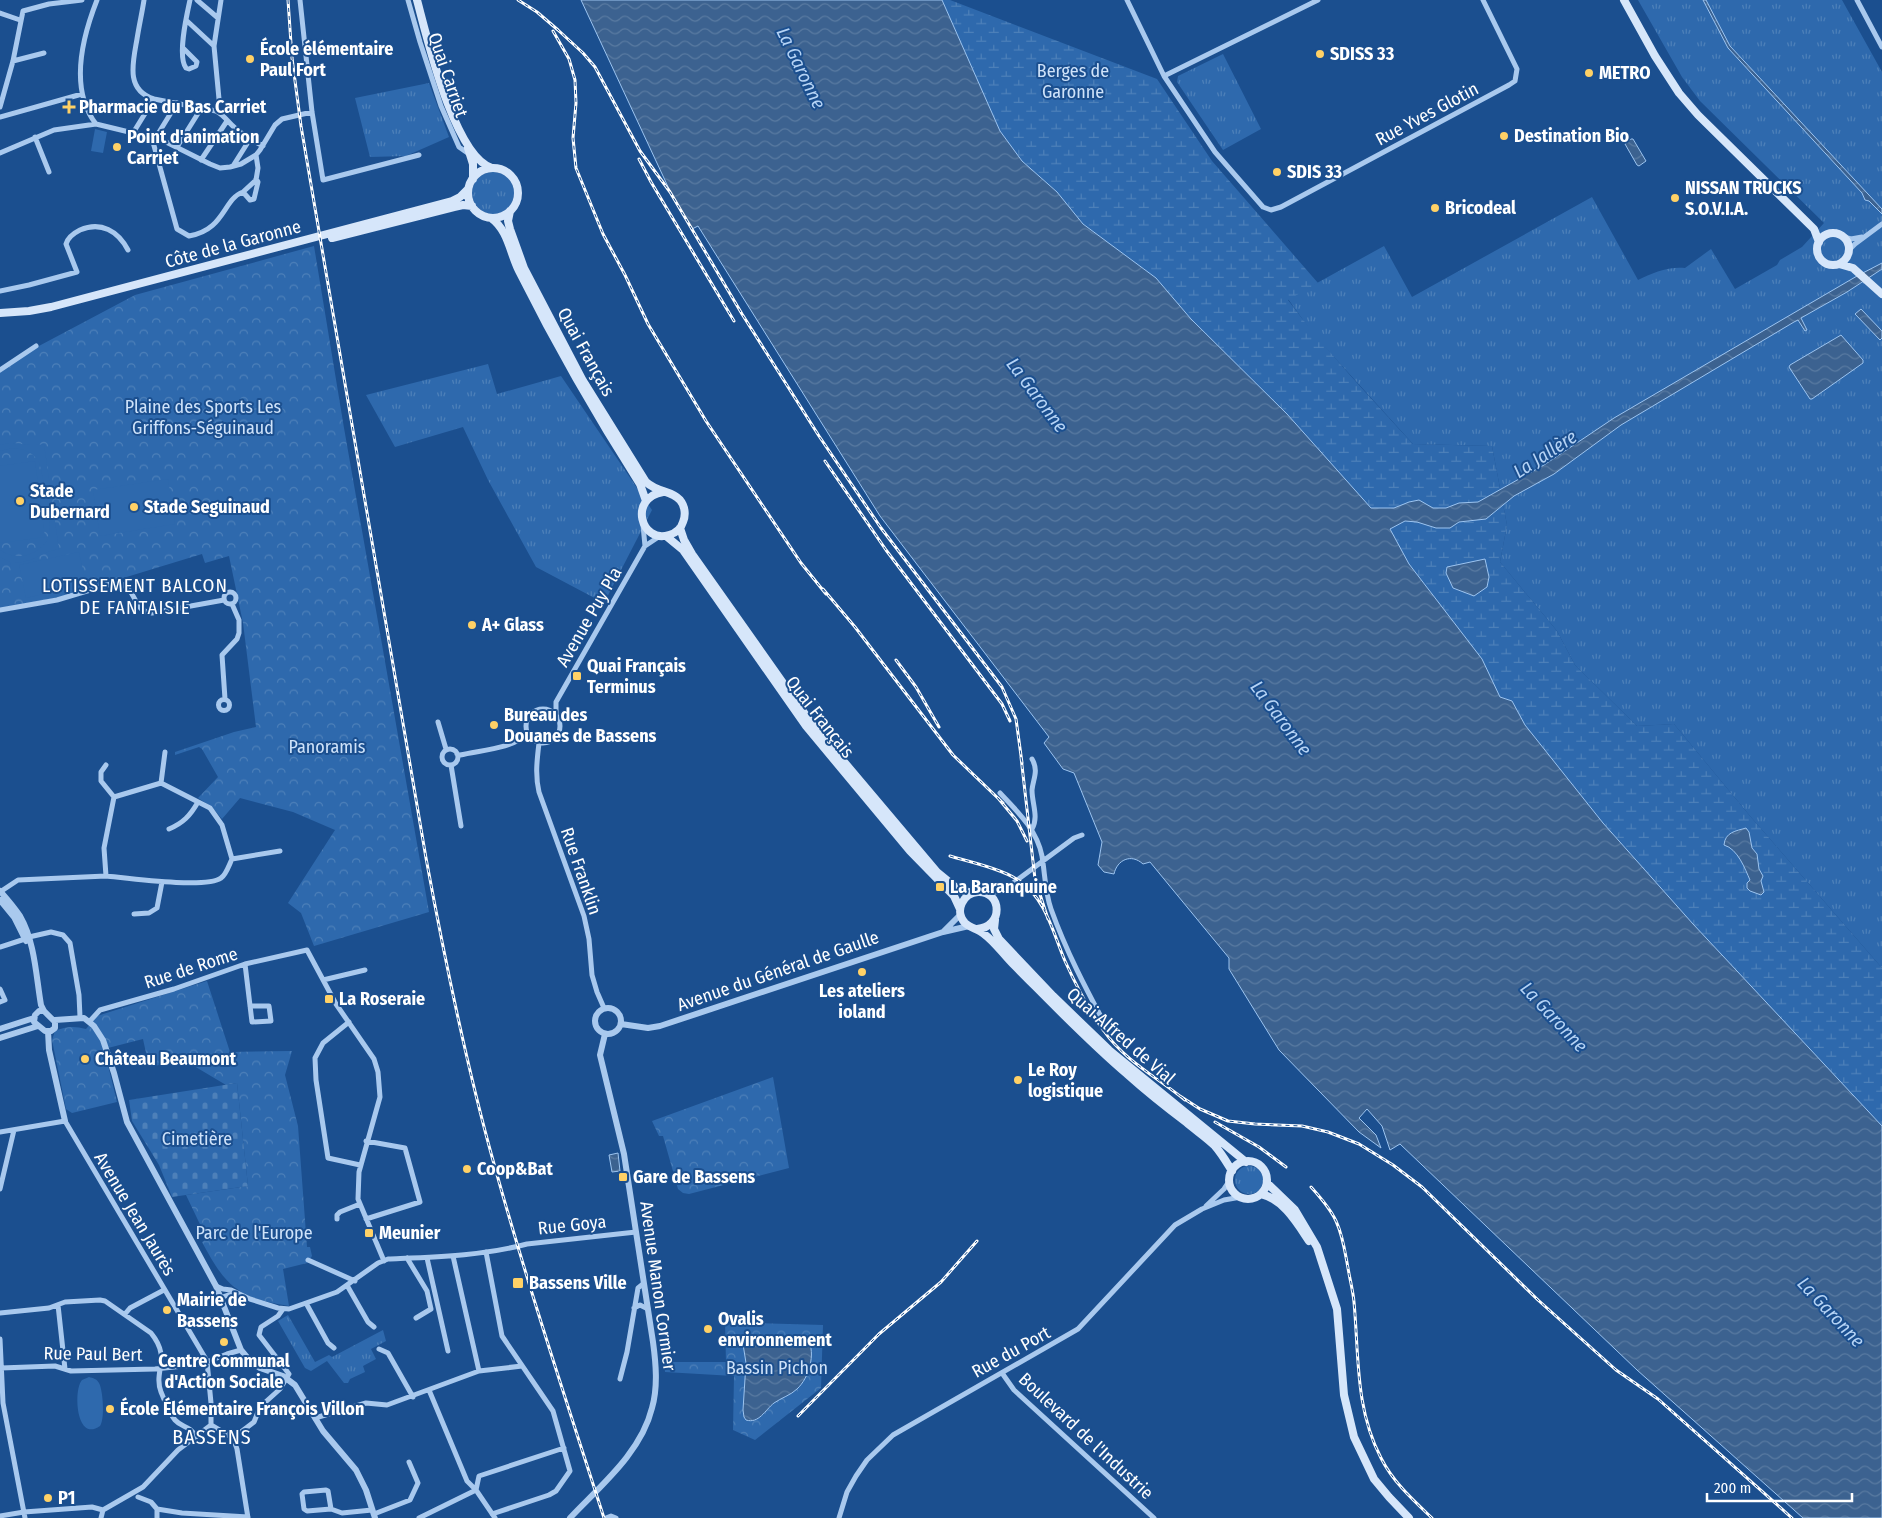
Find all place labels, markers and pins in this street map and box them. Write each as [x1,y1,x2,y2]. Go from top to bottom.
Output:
place label: École élémentaire Paul Fort [260,37,393,81]
place label: SDISS 33 [1330,43,1395,65]
marker: SDISS 33 [1314,48,1326,60]
marker: École élémentaire Paul Fort [244,53,256,65]
place label: METRO [1599,62,1651,84]
marker: METRO [1583,67,1595,79]
place label: Pharmacie du Bas Carriet [79,96,267,118]
marker: Pharmacie du Bas Carriet [63,101,75,113]
place label: Destination Bio [1514,125,1630,147]
place label: Point d'animation Carriet [127,126,259,169]
marker: Destination Bio [1498,130,1510,142]
marker: Point d'animation Carriet [111,141,123,153]
place label: SDIS 33 [1287,161,1342,183]
marker: SDIS 33 [1271,166,1283,178]
place label: NISSAN TRUCKS S.O.V.I.A. [1685,177,1802,220]
marker: NISSAN TRUCKS S.O.V.I.A. [1669,192,1681,204]
place label: Bricodeal [1445,197,1516,219]
marker: Bricodeal [1429,202,1441,214]
place label: Stade Dubernard [30,480,110,523]
marker: Stade Dubernard [14,495,26,507]
place label: Stade Seguinaud [144,496,270,518]
marker: Stade Seguinaud [128,501,140,513]
place label: A+ Glass [481,614,544,636]
marker: A+ Glass [466,619,478,631]
place label: Quai Français Terminus [587,655,686,698]
marker: Quai Français Terminus [571,670,583,682]
place label: Bureau des Douanes de Bassens [504,704,657,747]
marker: Bureau des Douanes de Bassens [488,719,500,731]
place label: La Baranquine [950,876,1057,898]
marker: La Baranquine [934,881,946,893]
marker: Les ateliers ioland [856,966,868,978]
place label: Les ateliers ioland [819,980,905,1023]
place label: La Roseraie [339,988,425,1010]
marker: La Roseraie [323,993,335,1005]
place label: Château Beaumont [95,1048,237,1070]
marker: Château Beaumont [79,1053,91,1065]
place label: Le Roy logistique [1028,1059,1103,1102]
marker: Le Roy logistique [1012,1074,1024,1086]
place label: Coop&Bat [477,1158,554,1180]
marker: Coop&Bat [461,1163,473,1175]
place label: Gare de Bassens [633,1166,755,1188]
marker: Gare de Bassens [617,1171,629,1183]
place label: Meunier [379,1222,441,1244]
marker: Meunier [363,1227,375,1239]
place label: Bassens Ville [529,1272,627,1294]
marker: Bassens Ville [511,1276,525,1290]
place label: Mairie de Bassens [177,1289,247,1332]
marker: Mairie de Bassens [161,1304,173,1316]
place label: Ovalis environnement [718,1308,833,1351]
marker: Ovalis environnement [702,1323,714,1335]
marker: Centre Communal d'Action Sociale [218,1336,230,1348]
place label: Centre Communal d'Action Sociale [158,1350,290,1393]
place label: École Élémentaire François Villon [120,1397,364,1420]
marker: École Élémentaire François Villon [104,1403,116,1415]
place label: P1 [58,1487,75,1509]
marker: P1 [42,1492,54,1504]

